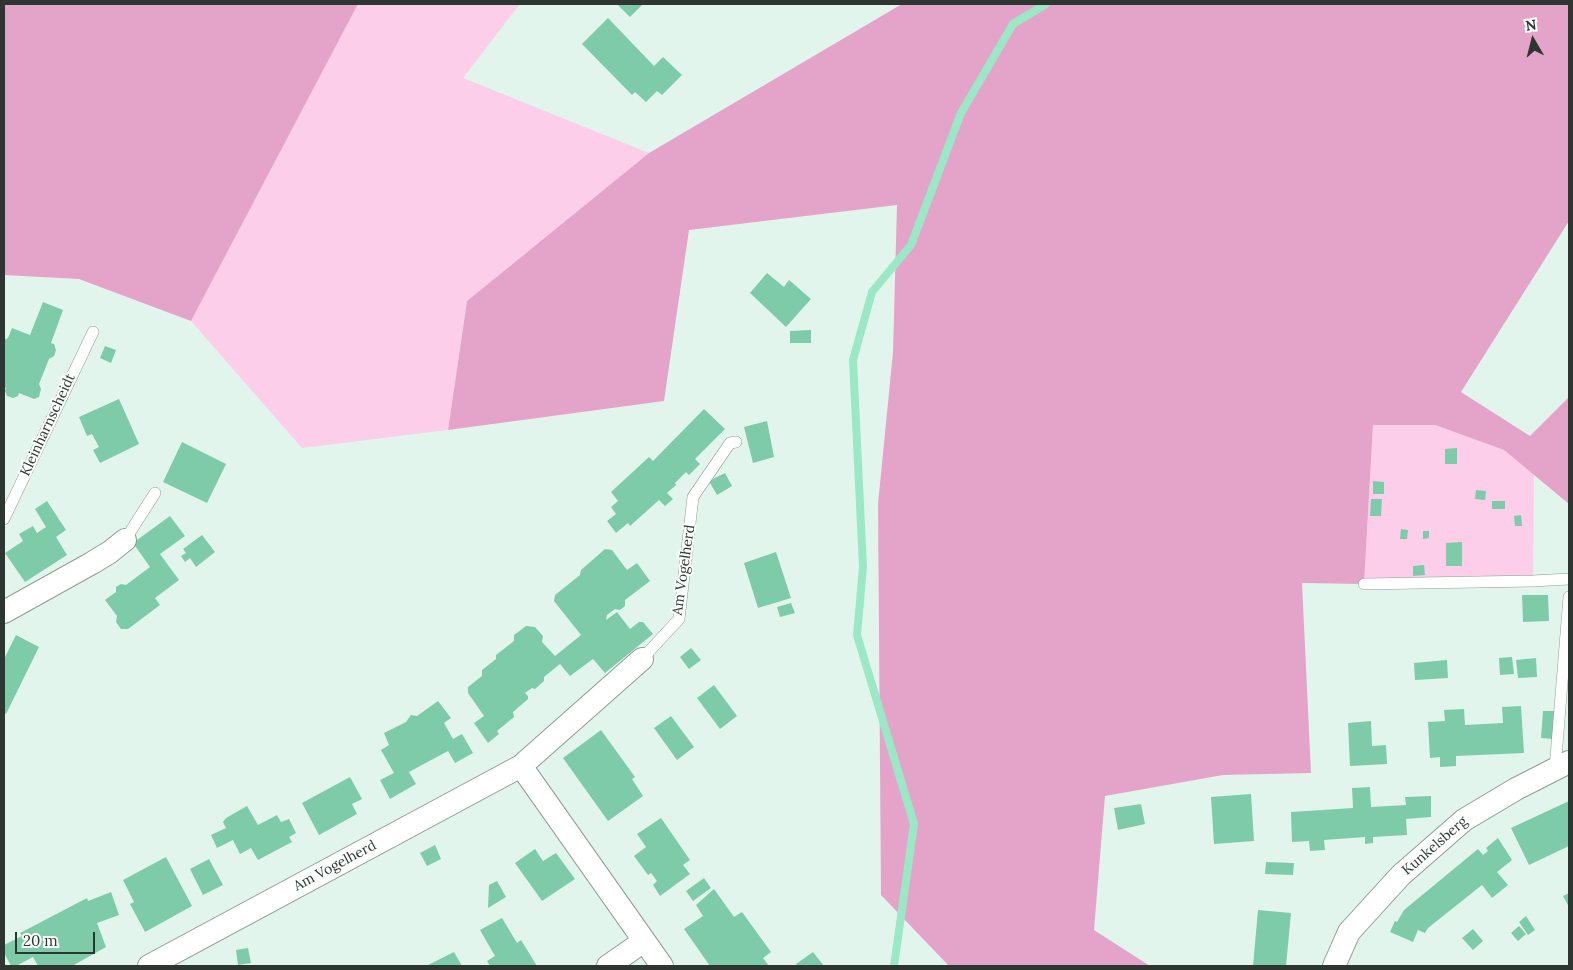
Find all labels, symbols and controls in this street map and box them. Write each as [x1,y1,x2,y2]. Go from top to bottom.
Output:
north arrow [1508,15,1558,65]
text: N [1524,15,1538,35]
street label: Kleinharnscheidt [17,371,79,479]
street label: Am Vogelherd [669,524,699,616]
street label: Kunkelsberg [1399,813,1471,879]
street label: Am Vogelherd [291,837,379,895]
scale bar [18,922,98,954]
text: 20 m [23,931,58,950]

